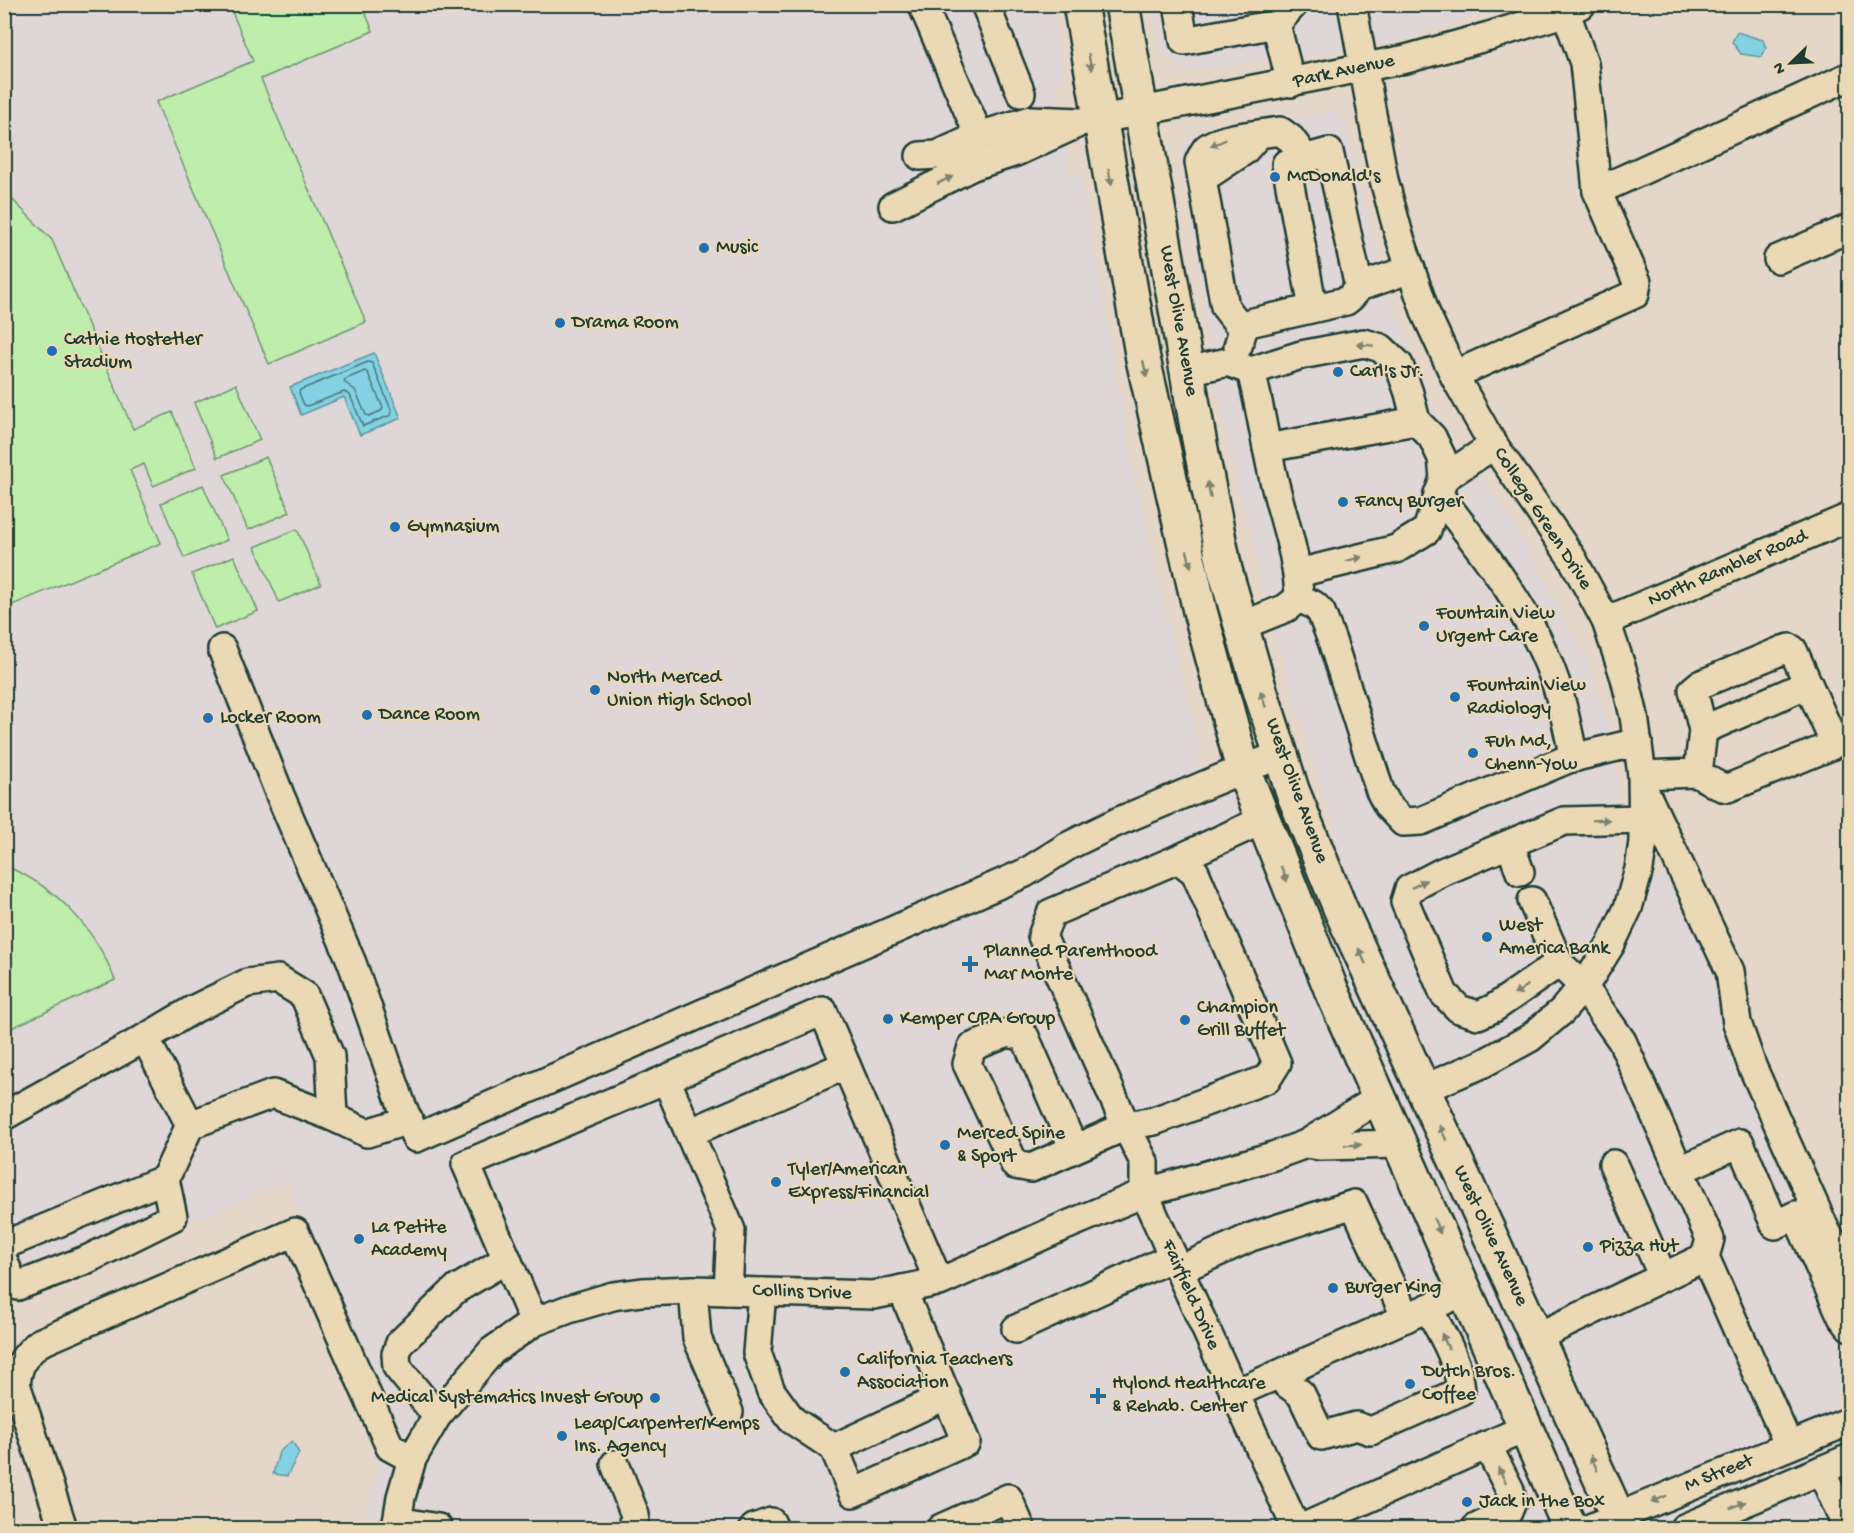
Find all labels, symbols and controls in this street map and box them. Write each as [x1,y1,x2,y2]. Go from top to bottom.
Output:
north arrow [1761,33,1821,93]
street label: Park Avenue [1290,50,1397,94]
one-way arrow [1086,53,1095,72]
text: N [1769,59,1791,76]
one-way arrow [1209,138,1227,148]
place label: McDonald's [1287,166,1381,189]
one-way arrow [1106,168,1115,187]
marker: McDonald's [1268,170,1282,184]
one-way arrow [937,175,954,185]
place label: Music [716,237,759,260]
marker: Music [697,241,711,255]
street label: West Olive Avenue [1153,244,1203,399]
place label: Drama Room [570,312,679,335]
marker: Drama Room [553,316,567,330]
place label: Cathie Hostetler Stadium [64,329,204,375]
one-way arrow [1355,341,1374,350]
marker: Cathie Hostetler Stadium [45,344,59,358]
one-way arrow [1141,360,1151,378]
place label: Carl's Jr. [1350,361,1425,384]
marker: Carl's Jr. [1331,365,1345,379]
street label: College Green Drive [1487,444,1597,595]
one-way arrow [1204,480,1213,499]
place label: Fancy Burger [1354,491,1465,514]
marker: Fancy Burger [1336,495,1350,509]
place label: Gymnasium [407,516,500,539]
marker: Gymnasium [388,520,402,534]
street label: North Rambler Road [1645,524,1813,613]
one-way arrow [1184,550,1194,568]
one-way arrow [1345,554,1364,564]
place label: Fountain View Urgent Care [1435,603,1555,649]
marker: Fountain View Urgent Care [1417,619,1431,633]
place label: North Merced Union High School [607,667,752,713]
place label: Fountain View Radiology [1466,675,1586,721]
marker: North Merced Union High School [588,683,602,697]
one-way arrow [1257,690,1267,708]
marker: Fountain View Radiology [1448,690,1462,704]
place label: Dance Room [377,704,480,727]
place label: Locker Room [220,707,321,730]
marker: Dance Room [360,708,374,722]
marker: Locker Room [201,711,215,725]
street label: West Olive Avenue [1259,715,1333,867]
place label: Fuh Md, Chenn-Yow [1484,731,1578,777]
marker: Fuh Md, Chenn-Yow [1466,746,1480,760]
one-way arrow [1592,815,1611,824]
one-way arrow [1280,865,1289,883]
one-way arrow [1411,879,1428,889]
place label: West America Bank [1499,915,1611,961]
marker: West America Bank [1480,930,1494,944]
place label: Planned Parenthood Mar Monte [983,941,1159,987]
one-way arrow [1357,947,1366,964]
marker: Planned Parenthood Mar Monte [961,955,979,973]
one-way arrow [1513,984,1529,996]
place label: Champion Grill Buffet [1197,997,1287,1043]
place label: Kemper CPA Group [900,1008,1055,1031]
marker: Kemper CPA Group [881,1012,895,1026]
marker: Champion Grill Buffet [1178,1013,1192,1027]
place label: Merced Spine & Sport [957,1123,1066,1169]
one-way arrow [1438,1124,1447,1142]
marker: Merced Spine & Sport [938,1138,952,1152]
one-way arrow [1344,1141,1363,1150]
place label: Tyler/American Express/Financial [787,1159,929,1205]
street label: West Olive Avenue [1447,1162,1533,1311]
marker: Tyler/American Express/Financial [769,1175,783,1189]
place label: La Petite Academy [371,1217,447,1263]
one-way arrow [1433,1218,1442,1235]
marker: La Petite Academy [352,1232,366,1246]
street label: Fairfield Drive [1155,1236,1225,1354]
place label: Pizza Hut [1599,1236,1680,1259]
marker: Pizza Hut [1581,1240,1595,1254]
place label: Burger King [1344,1277,1441,1300]
street label: Collins Drive [752,1280,853,1306]
marker: Burger King [1326,1281,1340,1295]
one-way arrow [1441,1333,1450,1350]
place label: California Teachers Association [857,1349,1013,1395]
place label: Dutch Bros. Coffee [1420,1361,1516,1407]
marker: California Teachers Association [838,1365,852,1379]
place label: Hylond Healthcare & Rehab. Center [1112,1373,1266,1419]
marker: Dutch Bros. Coffee [1403,1377,1417,1391]
place label: Medical Systematics Invest Group [371,1387,643,1410]
marker: Hylond Healthcare & Rehab. Center [1089,1387,1107,1405]
marker: Medical Systematics Invest Group [648,1391,662,1405]
place label: Leap/Carpenter/Kemps Ins. Agency [574,1413,760,1459]
marker: Leap/Carpenter/Kemps Ins. Agency [555,1429,569,1443]
street label: M Street [1681,1449,1758,1498]
one-way arrow [1589,1455,1598,1472]
one-way arrow [1497,1466,1507,1483]
place label: Jack in the Box [1479,1491,1605,1514]
one-way arrow [1650,1494,1668,1504]
marker: Jack in the Box [1460,1495,1474,1509]
one-way arrow [1729,1500,1747,1510]

